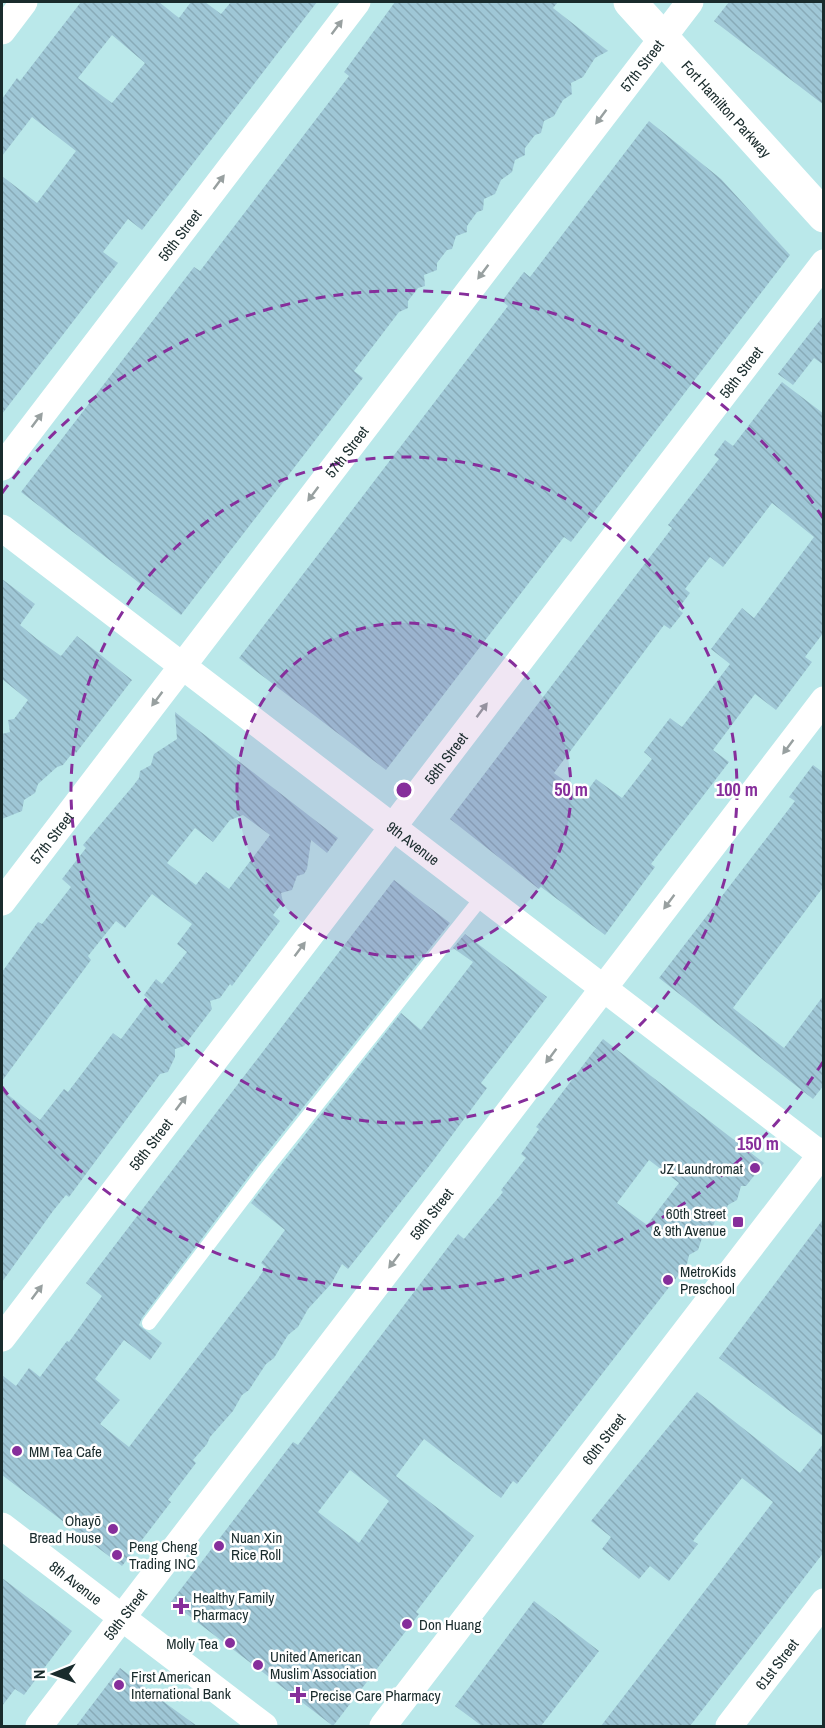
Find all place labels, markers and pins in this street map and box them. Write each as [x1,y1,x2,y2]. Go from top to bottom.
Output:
centre of rings [394,780,414,800]
place label: JZ Laundromat [660,1158,744,1179]
marker: JZ Laundromat [748,1161,762,1175]
place label: 60th Street & 9th Avenue [653,1203,727,1241]
marker: 60th Street & 9th Avenue [731,1215,745,1229]
place label: MetroKids Preschool [680,1261,736,1299]
marker: MetroKids Preschool [661,1273,675,1287]
place label: MM Tea Cafe [29,1441,102,1462]
marker: MM Tea Cafe [10,1444,24,1458]
place label: Ohayō Bread House [29,1510,101,1548]
marker: Ohayō Bread House [106,1522,120,1536]
place label: Nuan Xin Rice Roll [231,1527,282,1565]
place label: Peng Cheng Trading INC [129,1536,198,1574]
marker: Nuan Xin Rice Roll [212,1539,226,1553]
marker: Peng Cheng Trading INC [110,1548,124,1562]
place label: Healthy Family Pharmacy [193,1587,275,1625]
marker: Healthy Family Pharmacy [174,1599,188,1613]
place label: Don Huang [419,1614,481,1635]
marker: Don Huang [400,1617,414,1631]
place label: Molly Tea [166,1633,218,1654]
marker: Molly Tea [223,1636,237,1650]
place label: United American Muslim Association [270,1646,377,1684]
marker: United American Muslim Association [251,1658,265,1672]
place label: First American International Bank [131,1666,232,1704]
marker: First American International Bank [112,1678,126,1692]
place label: Precise Care Pharmacy [310,1685,441,1706]
marker: Precise Care Pharmacy [291,1688,305,1702]

